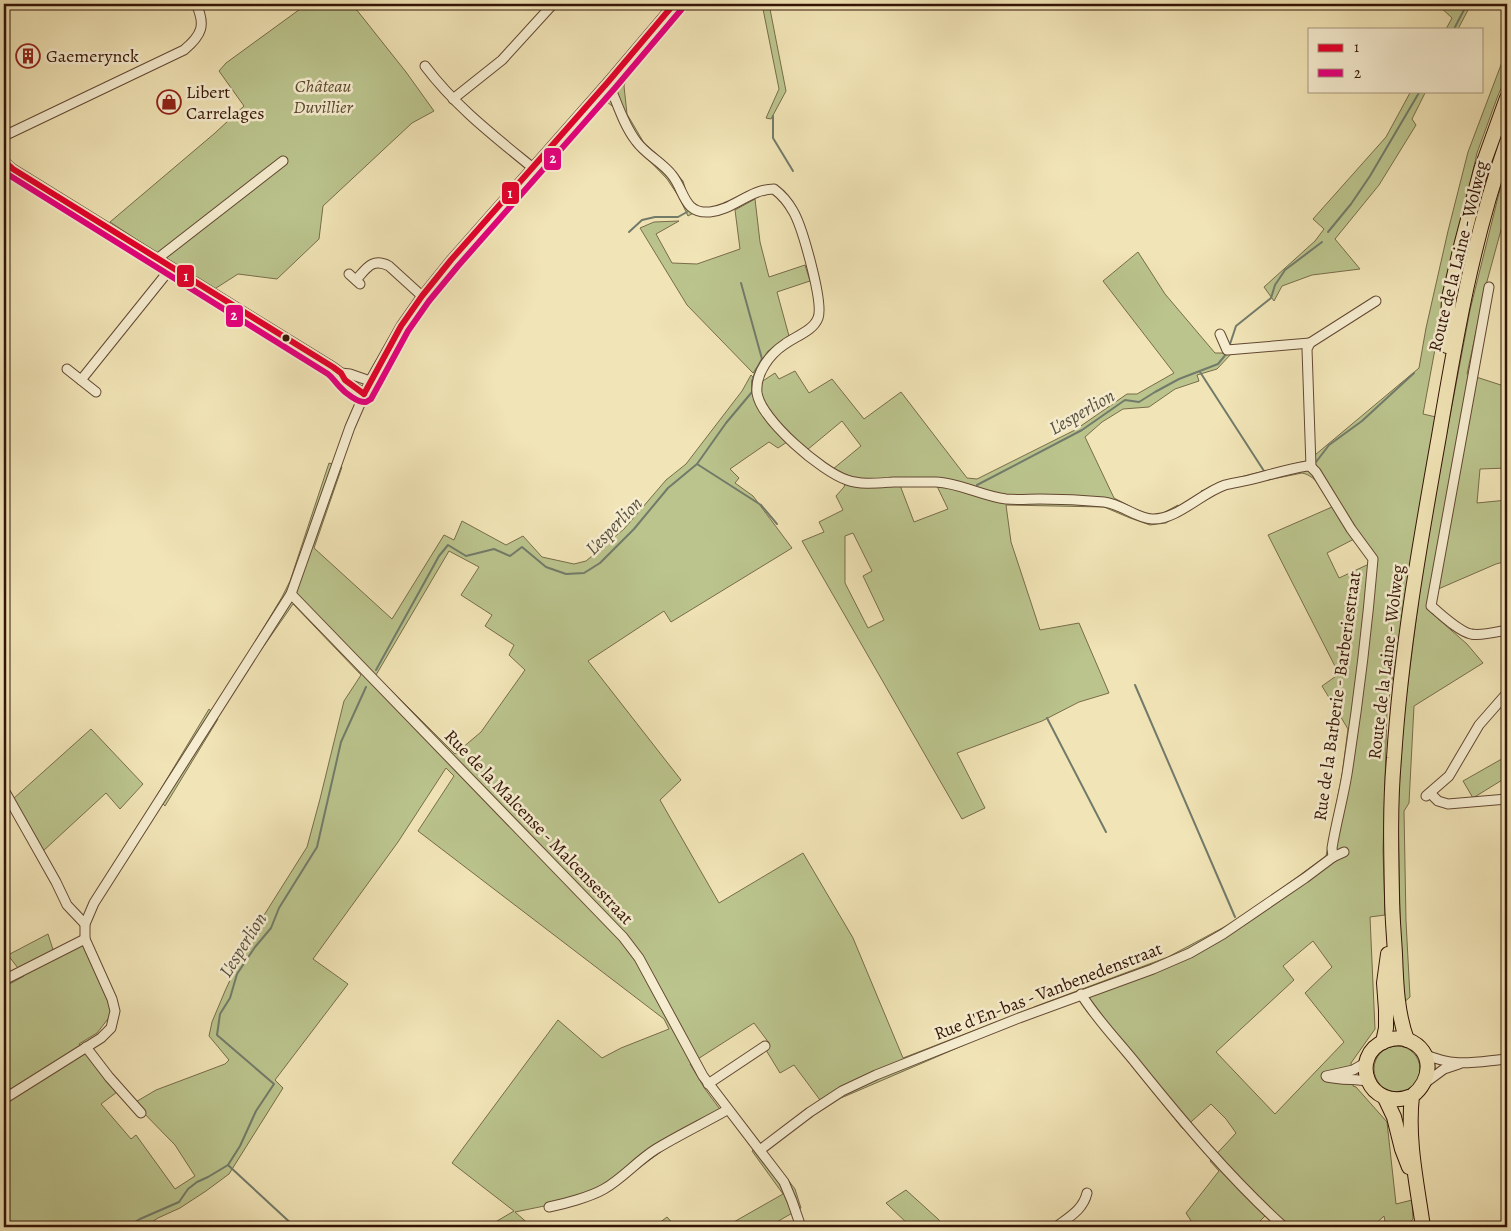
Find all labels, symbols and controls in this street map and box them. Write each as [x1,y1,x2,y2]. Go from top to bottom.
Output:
legend [1308,28,1484,92]
text: 1 [1354,37,1359,57]
building icon: Gaemerynck [15,43,41,69]
place label: Gaemerynck [46,44,139,68]
text: 2 [1354,63,1361,83]
park label: Château Duvillier [293,74,353,119]
place label: Libert Carrelages [186,80,264,125]
shop icon: Libert Carrelages [156,89,182,115]
line badge: 2 [543,147,562,171]
text: 2 [550,149,557,168]
street label: Route de la Laine - Wolweg [1423,158,1493,354]
line badge: 1 [501,181,520,205]
text: 1 [507,184,513,203]
line badge: 1 [176,264,195,288]
text: 1 [183,267,189,286]
line badge: 2 [225,304,244,328]
text: 2 [231,306,238,325]
unlabelled marker [281,333,291,343]
water label: L'esperlion [1044,383,1120,441]
water label: L'esperlion [580,491,648,561]
street label: Route de la Laine - Wolweg [1362,563,1410,761]
street label: Rue de la Barberie - Barberiestraat [1308,570,1366,822]
street label: Rue de la Malcense - Malcensestraat [439,724,639,930]
water label: L'esperlion [213,908,273,982]
street label: Rue d'En-bas - Vanbenedenstraat [930,936,1166,1046]

